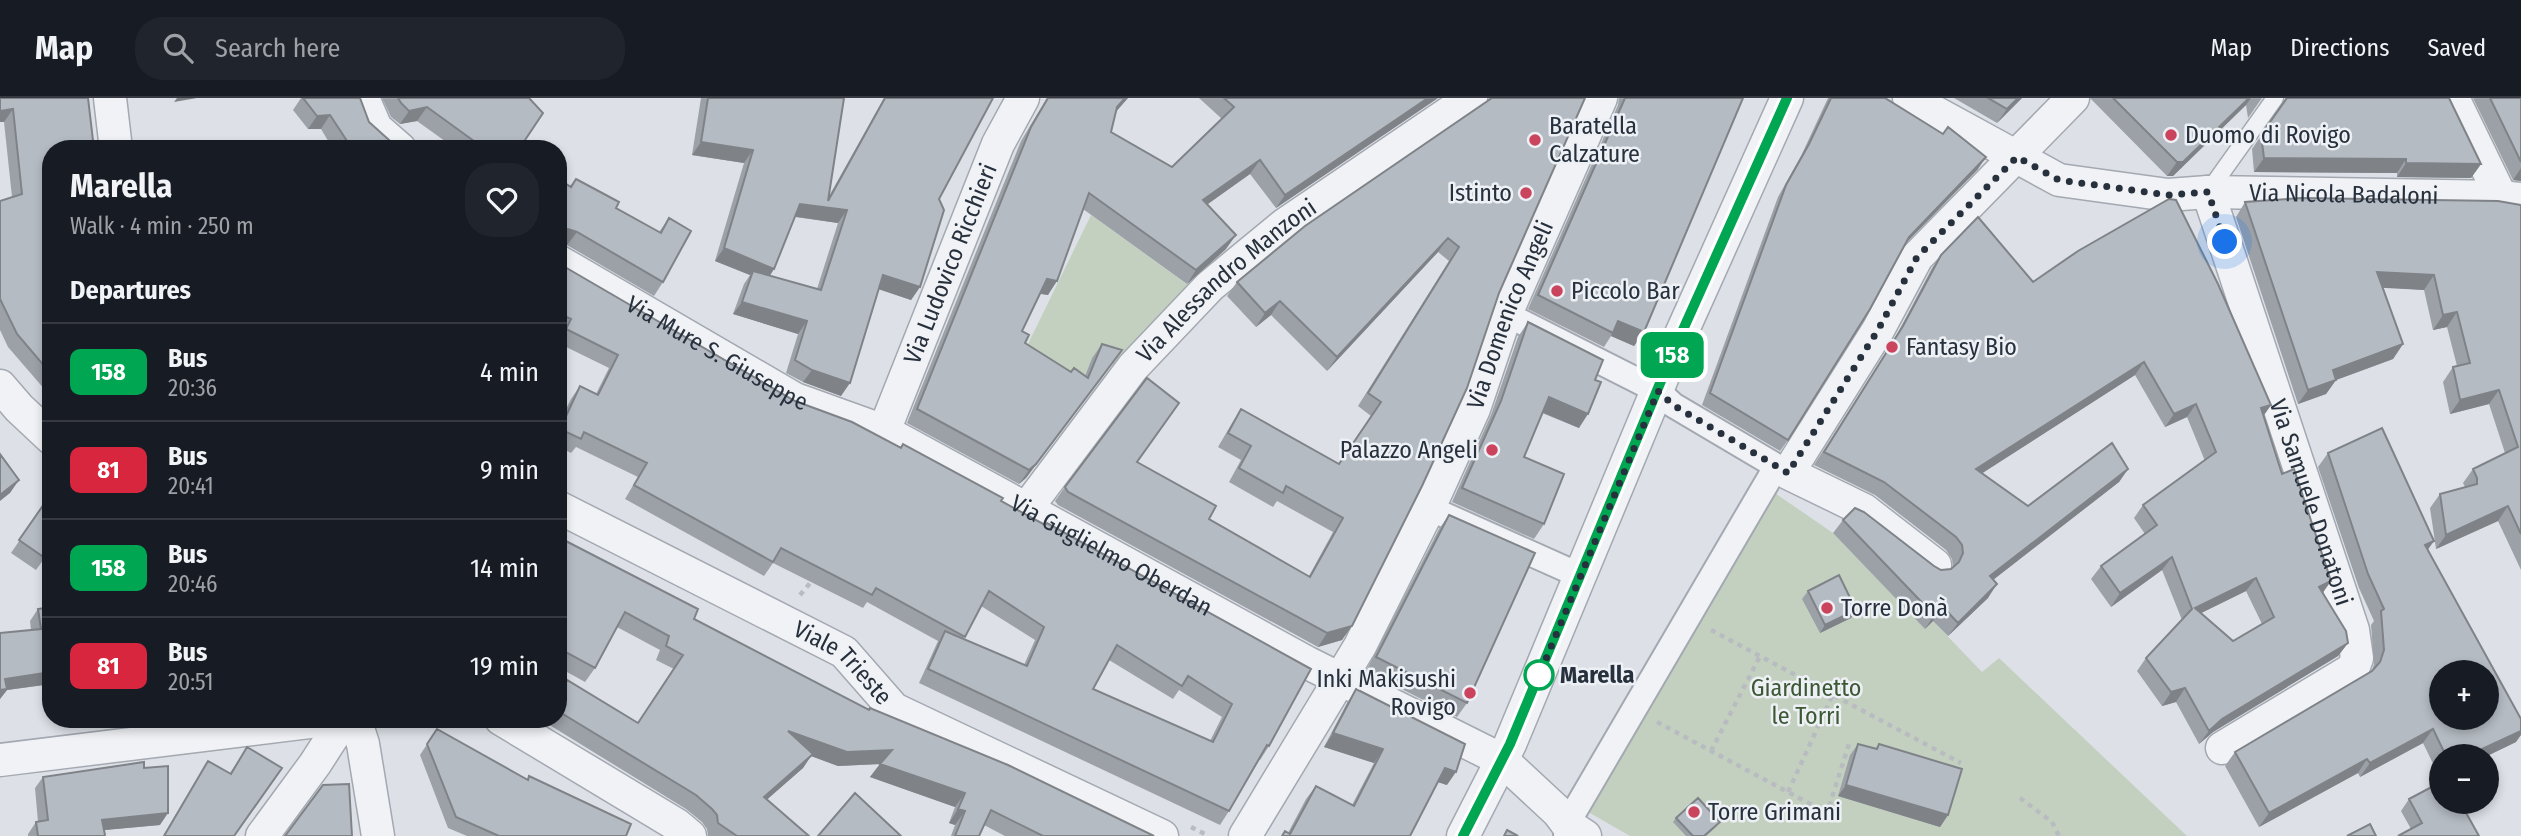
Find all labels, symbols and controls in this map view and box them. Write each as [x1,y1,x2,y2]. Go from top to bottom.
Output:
search box [135,17,625,80]
text: Map [35,28,93,68]
icon: search [159,29,197,67]
text: Search here [215,33,340,64]
text: Map [2211,34,2252,62]
text: Directions [2290,34,2389,62]
text: Saved [2427,34,2486,62]
place label: Baratella Calzature [1549,112,1640,168]
place label: Duomo di Rovigo [2185,121,2351,149]
marker: Duomo di Rovigo [2163,127,2179,143]
marker: Baratella Calzature [1527,132,1543,148]
street label: Via Ludovico Ricchieri [898,160,1003,368]
button: heart [465,163,539,237]
text: Marella [70,166,172,206]
place label: Istinto [1449,179,1512,207]
street label: Via Nicola Badaloni [2249,179,2439,210]
marker: Istinto [1518,185,1534,201]
street label: Via Alessandro Manzoni [1131,193,1322,368]
text: Walk · 4 min · 250 m [70,212,254,240]
street label: Via Domenico Angeli [1461,216,1559,413]
your location [2207,224,2242,259]
text: Departures [70,275,191,306]
place label: Piccolo Bar [1571,277,1680,305]
marker: Piccolo Bar [1549,283,1565,299]
street label: Via Mure S. Giuseppe [621,290,811,416]
line badge: 158 [1632,332,1712,378]
place label: Fantasy Bio [1906,333,2017,361]
marker: Fantasy Bio [1884,339,1900,355]
text: 158 [1655,341,1689,369]
text: Bus [168,343,207,374]
text: 4 min [480,357,539,388]
text: 158 [91,358,126,386]
text: 20:36 [168,374,217,402]
street label: Via Samuele Donatoni [2264,396,2358,609]
place label: Palazzo Angeli [1340,436,1478,464]
text: Bus [168,441,207,472]
marker: Palazzo Angeli [1484,442,1500,458]
text: 9 min [480,455,539,486]
text: 81 [97,456,120,484]
text: 20:41 [168,472,214,500]
street label: Via Guglielmo Oberdan [1006,489,1217,622]
text: Bus [168,539,207,570]
text: 14 min [470,553,539,584]
text: 158 [91,554,126,582]
text: 20:46 [168,570,217,598]
place label: Torre Donà [1841,594,1948,622]
marker: Torre Donà [1819,600,1835,616]
street label: Viale Trieste [789,615,898,710]
text: Bus [168,637,207,668]
text: 19 min [470,651,539,682]
text: 81 [97,652,120,680]
marker: Marella [1524,660,1554,690]
map controls [2429,660,2499,814]
button: + [2429,660,2499,730]
place label: Marella [1560,661,1634,689]
place label: Inki Makisushi Rovigo [1316,665,1456,721]
text: 20:51 [168,668,214,696]
park label: Giardinetto le Torri [1751,674,1861,730]
marker: Inki Makisushi Rovigo [1462,685,1478,701]
button: − [2429,744,2499,814]
place label: Torre Grimani [1708,798,1841,826]
marker: Torre Grimani [1686,804,1702,820]

